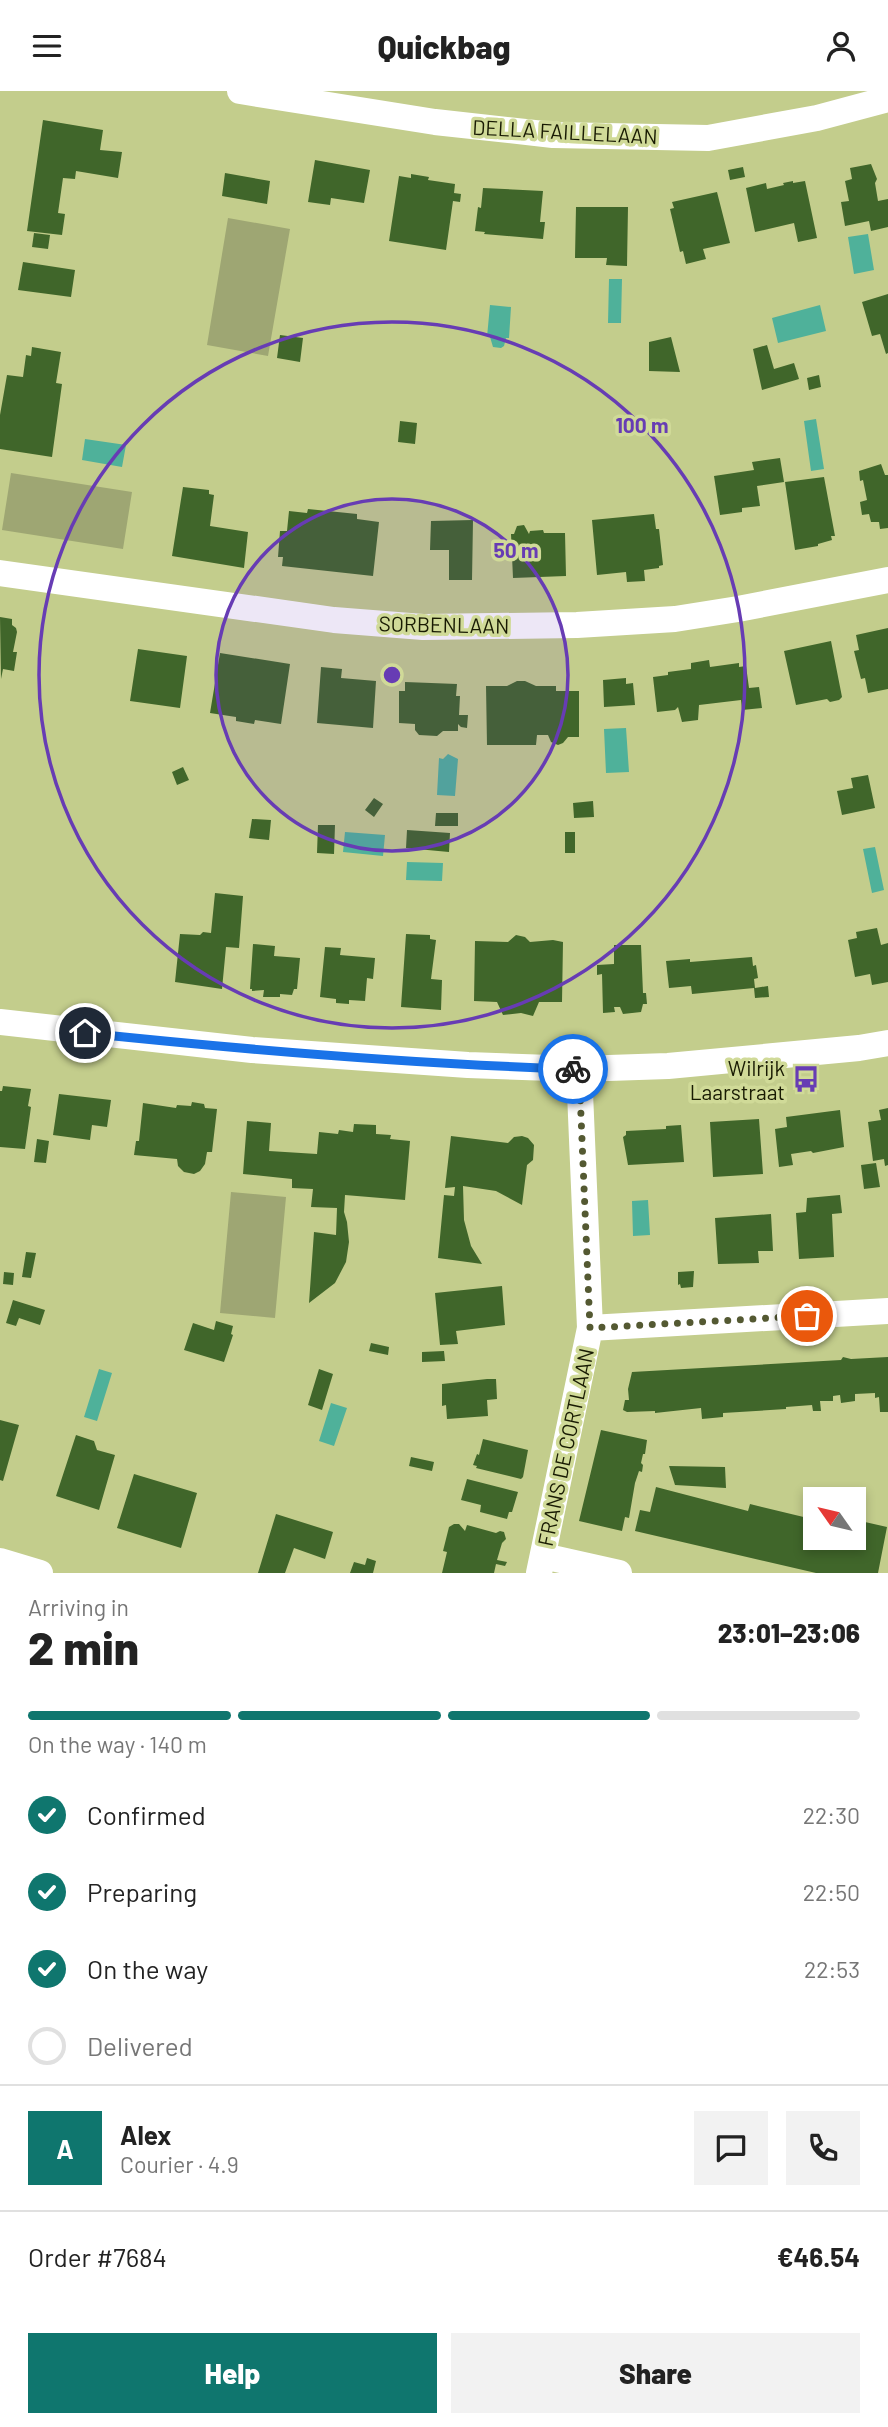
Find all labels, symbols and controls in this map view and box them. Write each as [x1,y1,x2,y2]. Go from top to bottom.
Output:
icon: menu [28,27,66,65]
text: Quickbag [377,27,511,65]
icon: person [822,27,860,65]
street label: DELLA FAILLELAAN [472,114,658,148]
text: 100 m [615,412,669,437]
text: 50 m [493,537,539,562]
street label: SORBENLAAN [378,610,510,638]
centre of rings [380,663,404,687]
pin [55,1003,115,1063]
icon: home [66,1014,104,1052]
courier [538,1034,608,1104]
icon: bike [554,1050,592,1088]
place label: Wilrijk Laarstraat [690,1055,785,1104]
bus stop icon: Wilrijk Laarstraat [791,1064,821,1094]
pin [777,1286,837,1346]
icon: bag [788,1297,826,1335]
street label: FRANS DE CORTLAAN [532,1346,598,1548]
north arrow [803,1487,866,1551]
map controls [803,1487,866,1550]
text: Arriving in [28,1593,129,1621]
text: 23:01–23:06 [718,1617,860,1648]
text: 2 min [28,1619,139,1674]
text: On the way · 140 m [28,1730,207,1758]
icon: check [28,1796,66,1834]
text: Confirmed [87,1799,206,1830]
text: 22:30 [803,1801,860,1829]
icon: check [28,1873,66,1911]
text: Preparing [87,1876,197,1907]
text: 22:50 [803,1878,860,1906]
icon: check [28,1950,66,1988]
text: On the way [87,1953,208,1984]
text: 22:53 [804,1955,860,1983]
text: Delivered [87,2030,193,2061]
button: chat [694,2111,768,2185]
button: phone [786,2111,860,2185]
text: Alex [120,2119,171,2150]
text: A [56,2133,74,2164]
text: Courier · 4.9 [120,2150,239,2178]
text: Order #7684 [28,2241,167,2272]
text: €46.54 [777,2241,860,2272]
button: Help [28,2333,437,2413]
button: Share [451,2333,860,2413]

